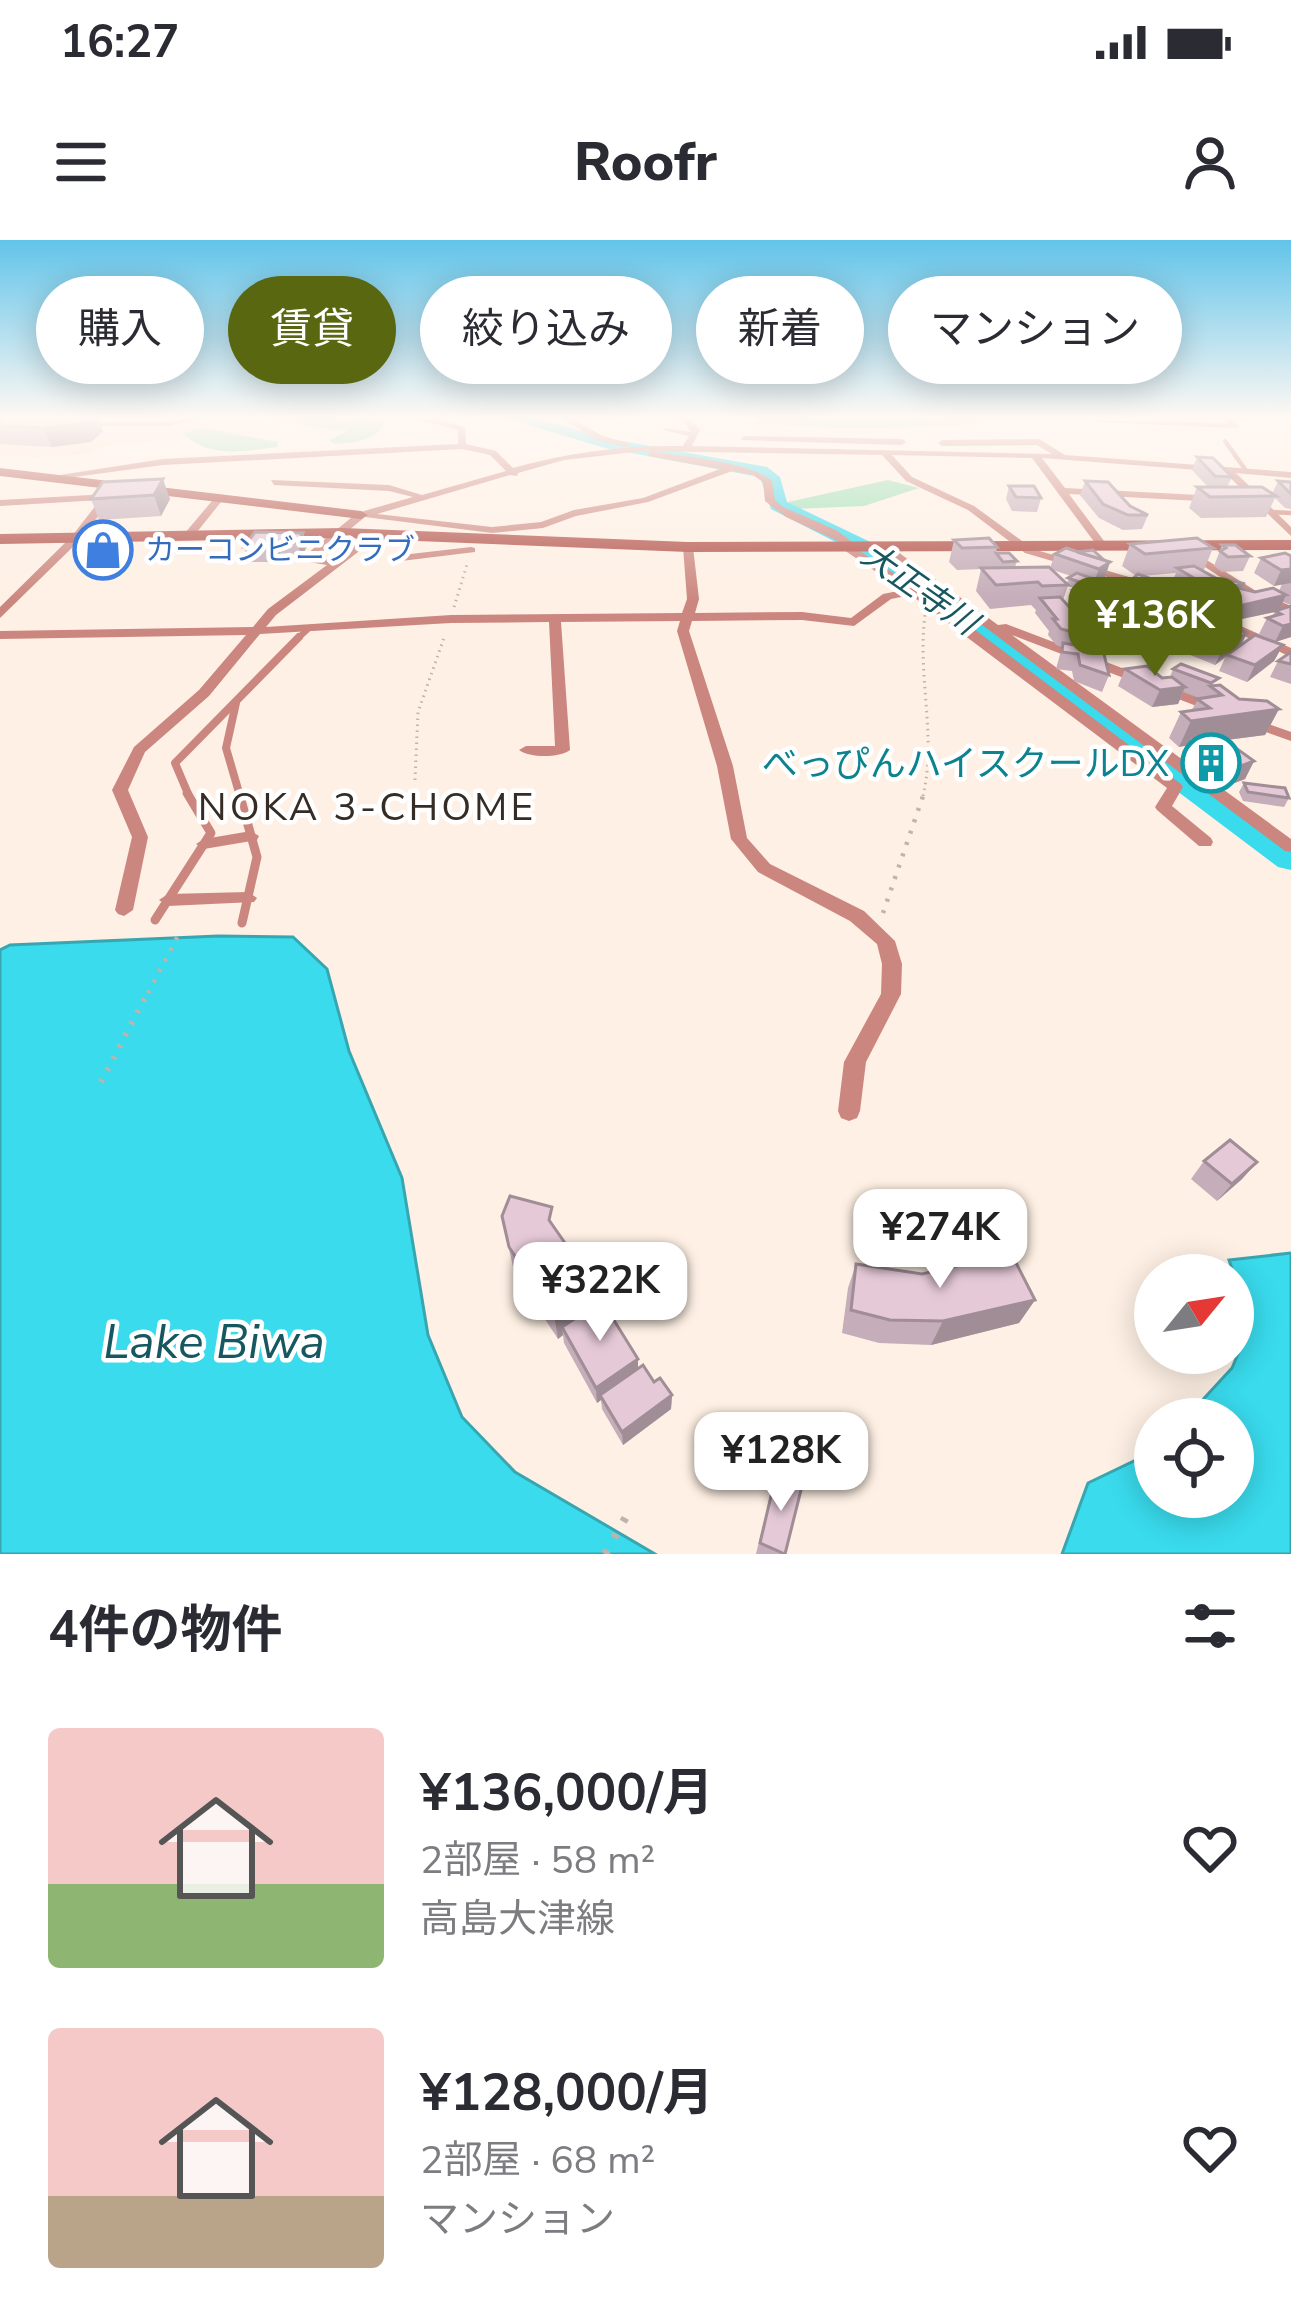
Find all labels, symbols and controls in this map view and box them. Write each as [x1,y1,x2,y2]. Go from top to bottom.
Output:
text: 16:27 [60,12,179,73]
text: Roofr [574,125,717,199]
icon: menu [48,129,114,195]
icon: person [1177,129,1243,195]
chip: 購入 [36,276,204,384]
chip: 賃貸 [228,276,396,384]
chip: 絞り込み [420,276,672,384]
chip: 新着 [696,276,864,384]
chip: マンション [888,276,1182,384]
shop icon: カーコンビニクラブ [72,519,134,581]
place label: カーコンビニクラブ [145,530,415,571]
water label: 大正寺川 [852,533,989,647]
pin: ¥136K [1071,577,1239,679]
text: ¥136K [1095,589,1215,642]
building icon: べっぴんハイスクールDX [1180,732,1242,794]
place label: べっぴんハイスクールDX [762,740,1170,789]
district label: NOKA 3-CHOME [198,781,536,834]
pin: ¥274K [856,1189,1024,1291]
text: ¥274K [880,1201,1000,1254]
pin: ¥322K [516,1242,684,1344]
text: ¥322K [540,1254,660,1307]
north arrow [1134,1254,1254,1374]
map controls [1134,1254,1254,1518]
water label: Lake Biwa [103,1309,325,1375]
button: locate [1134,1398,1254,1518]
pin: ¥128K [697,1412,865,1514]
text: ¥128K [721,1424,841,1477]
icon: filters [1177,1593,1243,1659]
text: 4件の物件 [48,1595,283,1665]
text: ¥136,000/月 [420,1758,714,1828]
icon: home [144,1776,288,1920]
icon: heart [1177,1815,1243,1881]
text: 2部屋 · 58 m² [420,1834,655,1887]
text: 高島大津線 [420,1893,615,1946]
text: ¥128,000/月 [420,2058,714,2128]
icon: home [144,2076,288,2220]
icon: heart [1177,2115,1243,2181]
text: 2部屋 · 68 m² [420,2134,655,2187]
text: マンション [420,2193,615,2246]

